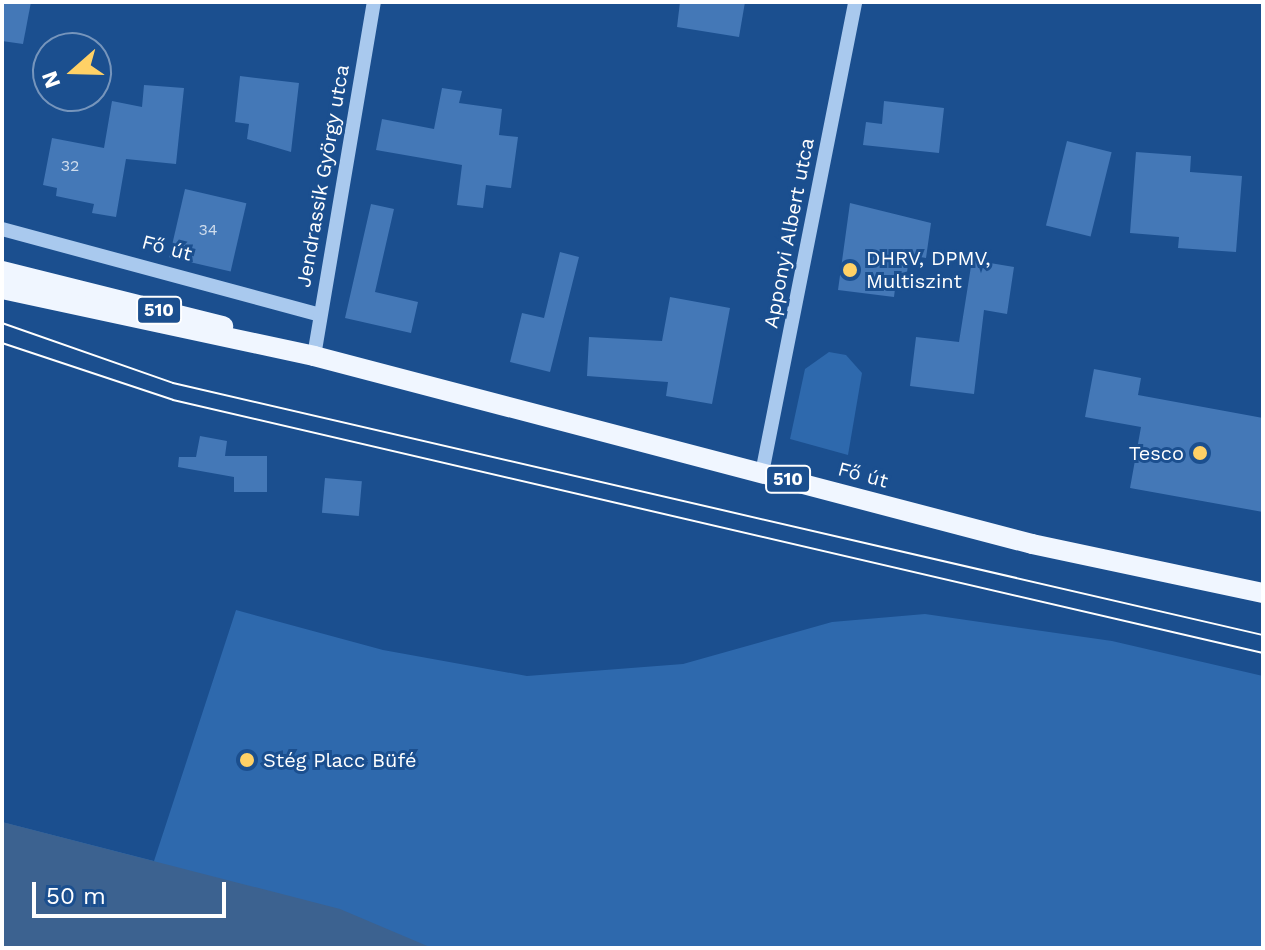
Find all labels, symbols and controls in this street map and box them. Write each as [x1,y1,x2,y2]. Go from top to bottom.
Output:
north arrow [32,32,112,112]
street label: Jendrassik György utca [291,62,355,290]
text: N [36,68,65,92]
street label: Apponyi Albert utca [759,135,819,331]
house number: 32 [61,156,79,176]
house number: 34 [198,220,218,240]
street label: Fő út [139,230,195,266]
place label: DHRV, DPMV, Multiszint [866,246,991,293]
marker: DHRV, DPMV, Multiszint [841,261,859,279]
road number: 510 [135,296,183,324]
place label: Tesco [1129,441,1184,465]
marker: Tesco [1191,444,1209,462]
street label: Fő út [835,457,891,493]
road number: 510 [764,465,812,493]
place label: Stég Placc Büfé [263,748,417,772]
marker: Stég Placc Büfé [238,751,256,769]
scale bar [36,866,230,916]
text: 50 m [46,882,106,910]

